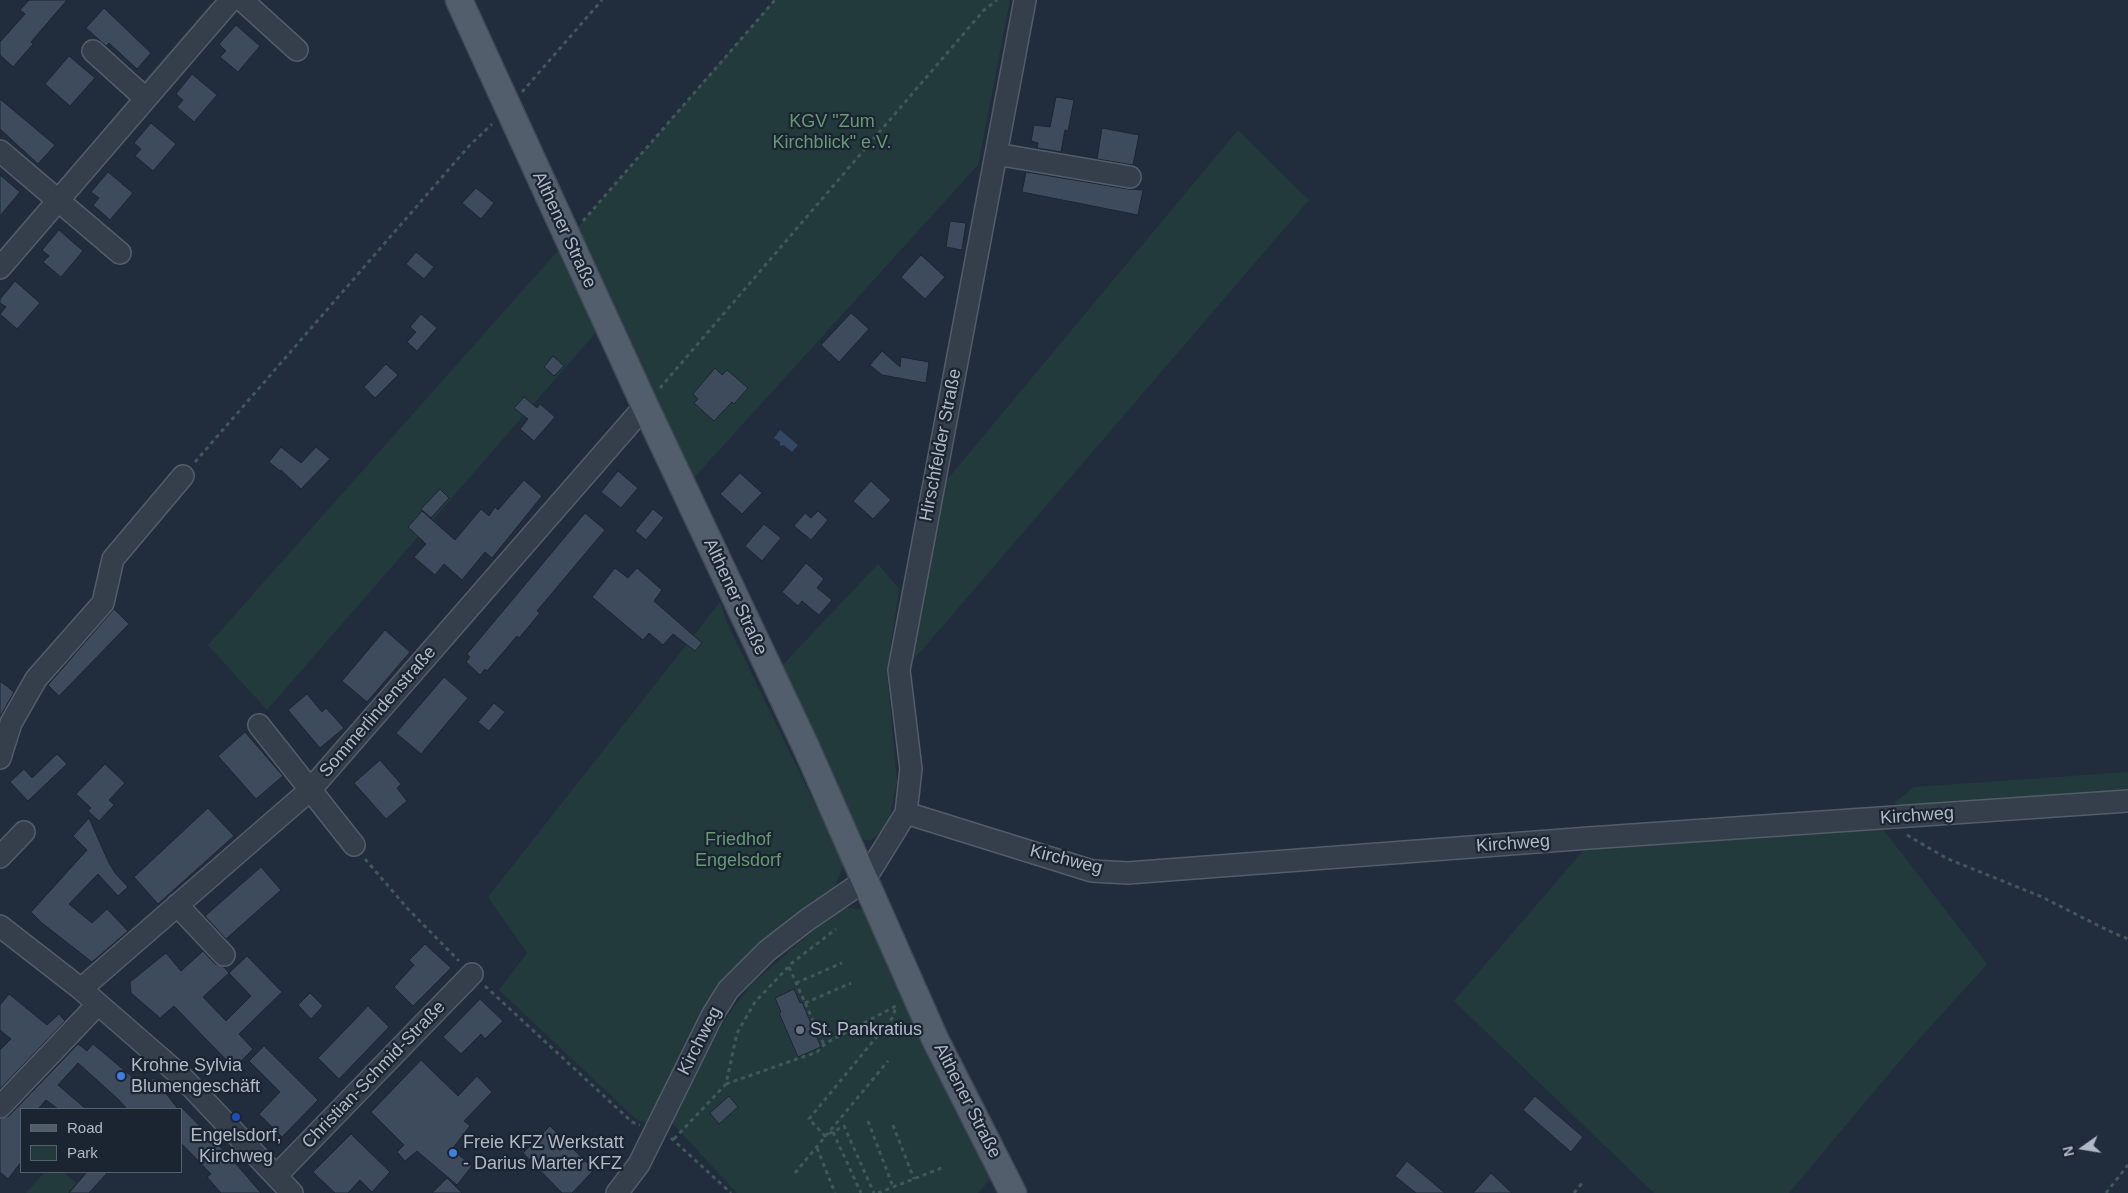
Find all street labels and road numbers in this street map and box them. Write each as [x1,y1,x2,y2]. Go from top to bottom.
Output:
street label: Althener Straße [528,168,600,292]
street label: Hirschfelder Straße [916,367,966,523]
street label: Althener Straße [699,535,771,659]
street label: Sommerlindenstraße [315,642,441,782]
street label: Kirchweg [1879,803,1955,829]
street label: Kirchweg [1475,831,1551,857]
street label: Kirchweg [1027,841,1105,879]
street label: Christian-Schmid-Straße [298,997,450,1153]
street label: Kirchweg [674,1003,726,1079]
street label: Althener Straße [929,1040,1005,1162]

